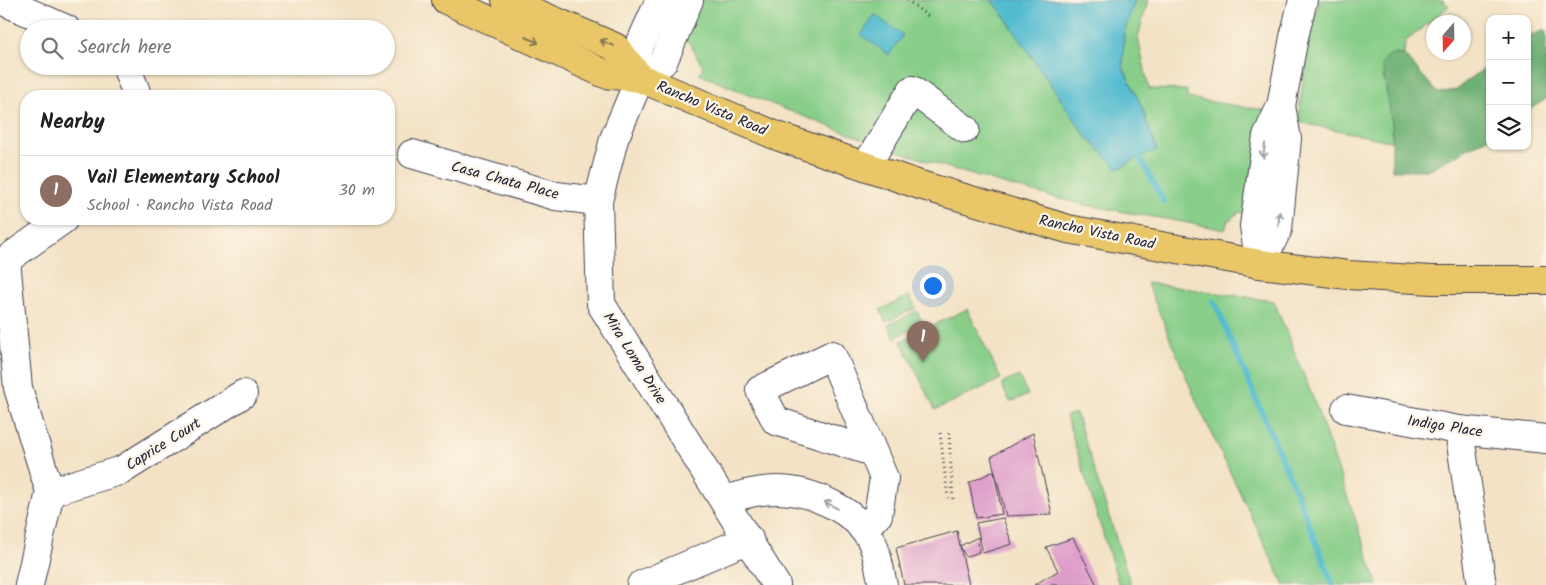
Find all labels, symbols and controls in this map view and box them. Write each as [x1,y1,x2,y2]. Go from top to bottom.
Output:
north arrow [1426,15,1471,60]
map controls [1486,15,1531,150]
button: + [1486,15,1531,60]
search box [20,20,395,75]
text: Search here [78,33,172,63]
icon: search [38,34,66,62]
one-way arrow [524,36,539,45]
one-way arrow [600,38,615,48]
button: − [1486,60,1531,105]
street label: Rancho Vista Road [653,75,771,143]
button: layers [1486,105,1531,150]
text: Nearby [40,106,105,139]
one-way arrow [1259,143,1269,159]
street label: Casa Chata Place [448,155,562,207]
text: Vail Elementary School [87,163,279,193]
text: 1 [54,178,58,203]
text: 30 m [339,178,375,203]
text: School · Rancho Vista Road [87,193,272,218]
street label: Rancho Vista Road [1036,209,1158,257]
one-way arrow [1274,212,1284,228]
your location [920,273,946,299]
street label: Mira Loma Drive [596,308,672,409]
pin: 1 [907,321,939,362]
street label: Indigo Place [1405,409,1484,445]
street label: Caprice Court [121,412,206,478]
one-way arrow [823,500,838,510]

